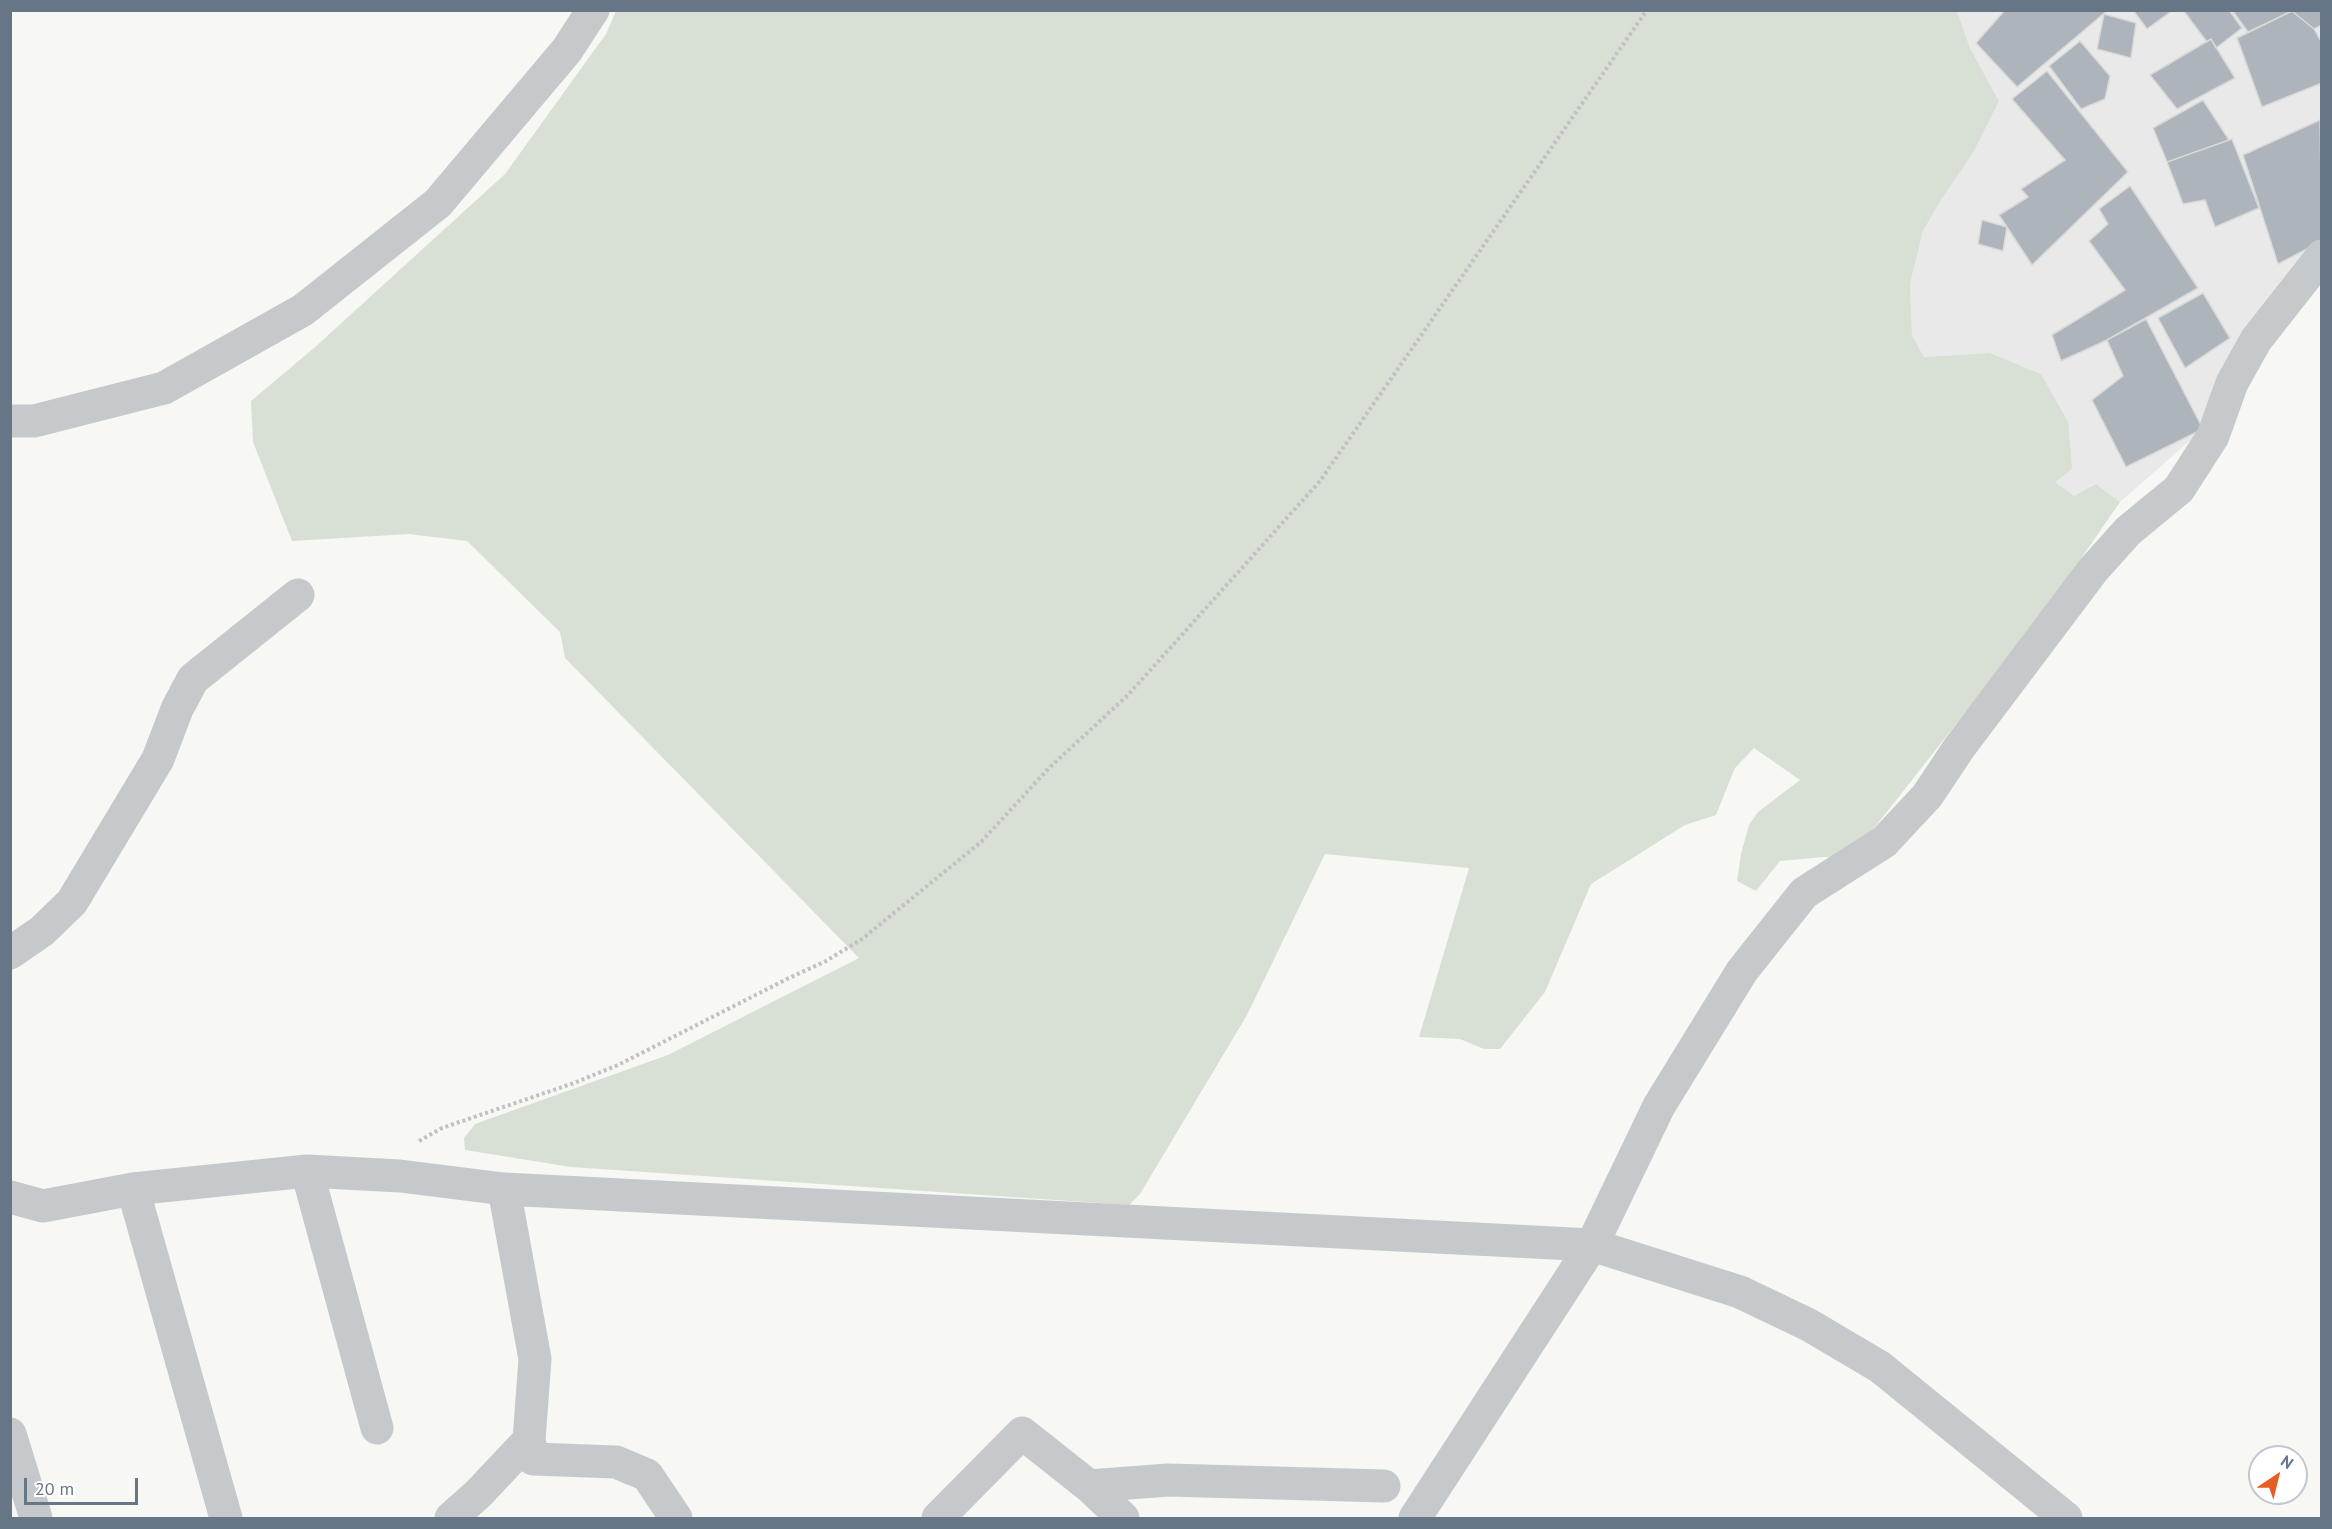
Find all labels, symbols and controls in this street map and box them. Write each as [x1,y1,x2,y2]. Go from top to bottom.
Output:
north arrow [2248,1445,2308,1505]
text: N [2277,1451,2297,1473]
scale bar [27,1466,141,1504]
text: 20 m [35,1477,74,1500]

